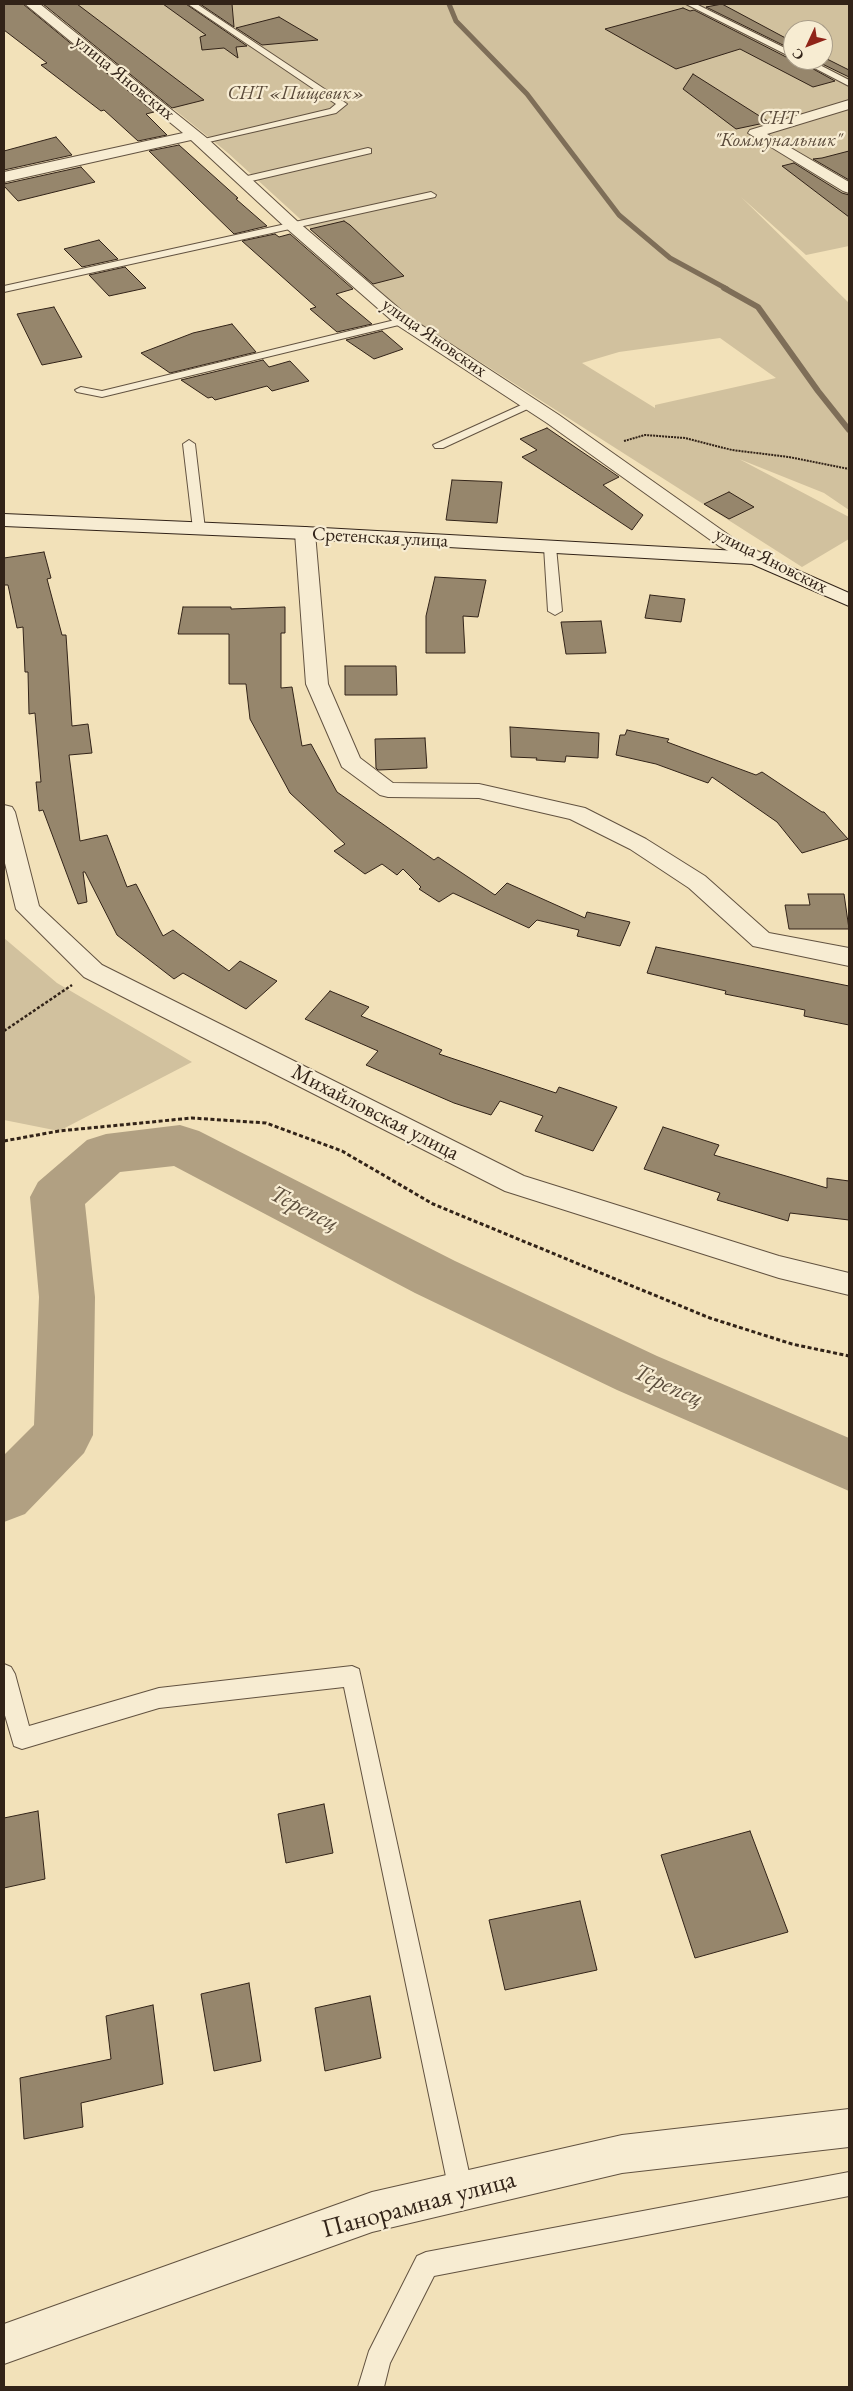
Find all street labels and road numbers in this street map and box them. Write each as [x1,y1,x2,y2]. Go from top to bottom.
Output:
street label: улица Яновских [69,30,179,126]
street label: улица Яновских [377,293,491,383]
street label: Сретенская улица [311,523,449,553]
street label: улица Яновских [711,523,831,599]
street label: Михайловская улица [287,1059,463,1167]
street label: Панорамная улица [319,2164,519,2246]

